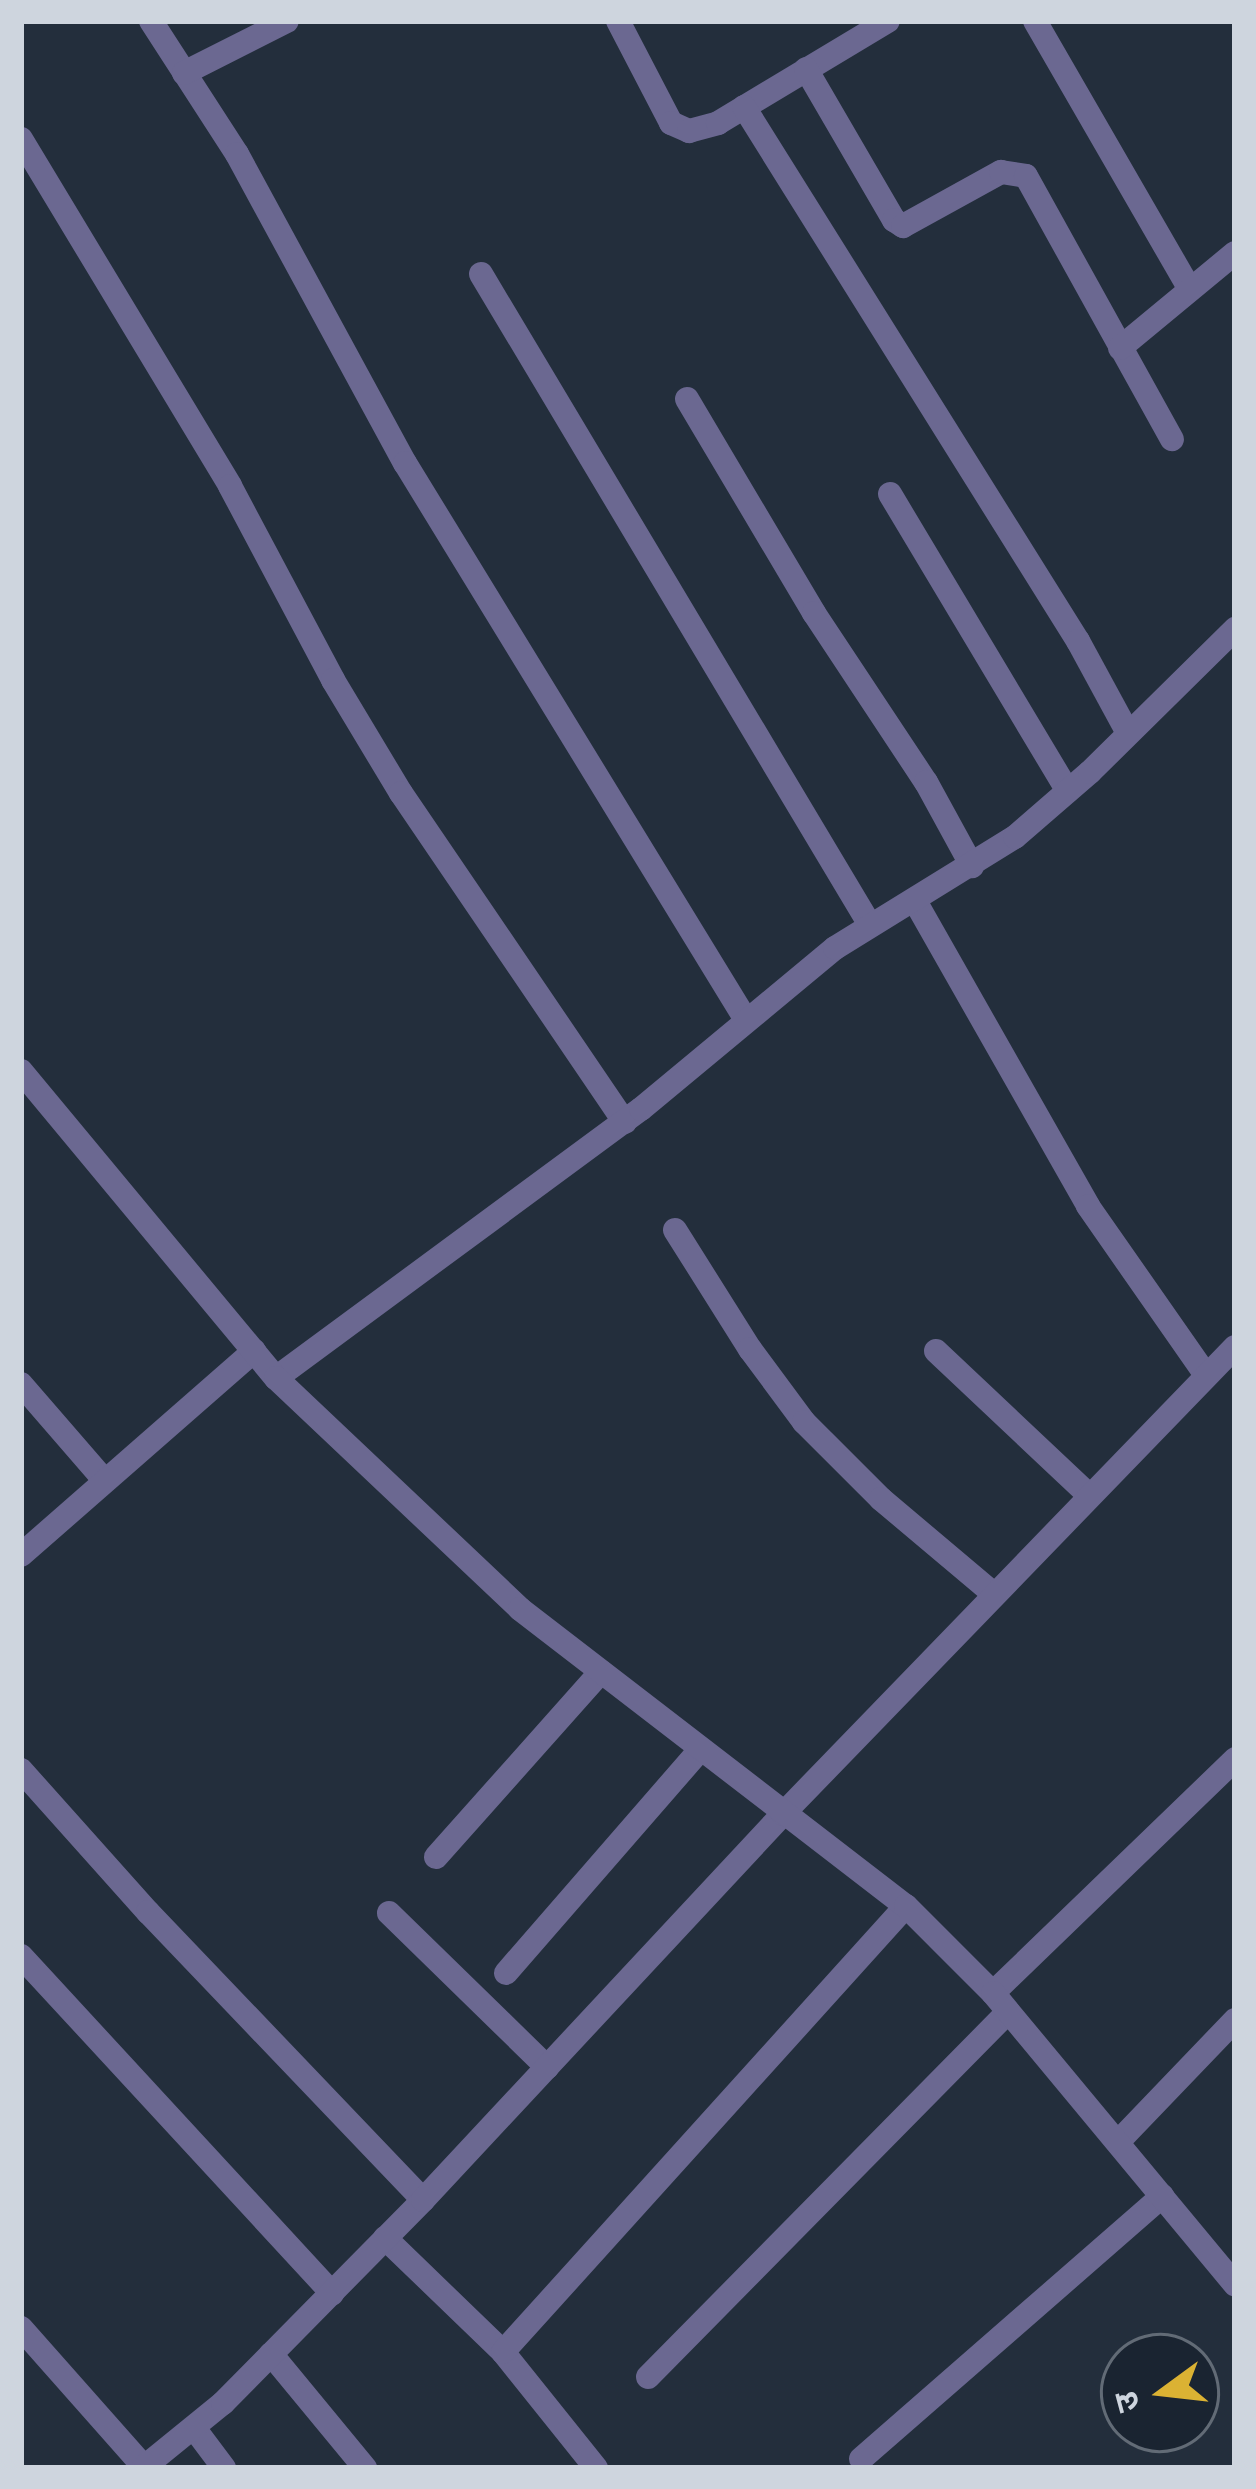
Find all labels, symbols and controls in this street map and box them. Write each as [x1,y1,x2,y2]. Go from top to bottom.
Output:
north arrow [1100,2333,1220,2453]
text: उ [1103,2387,1152,2417]

